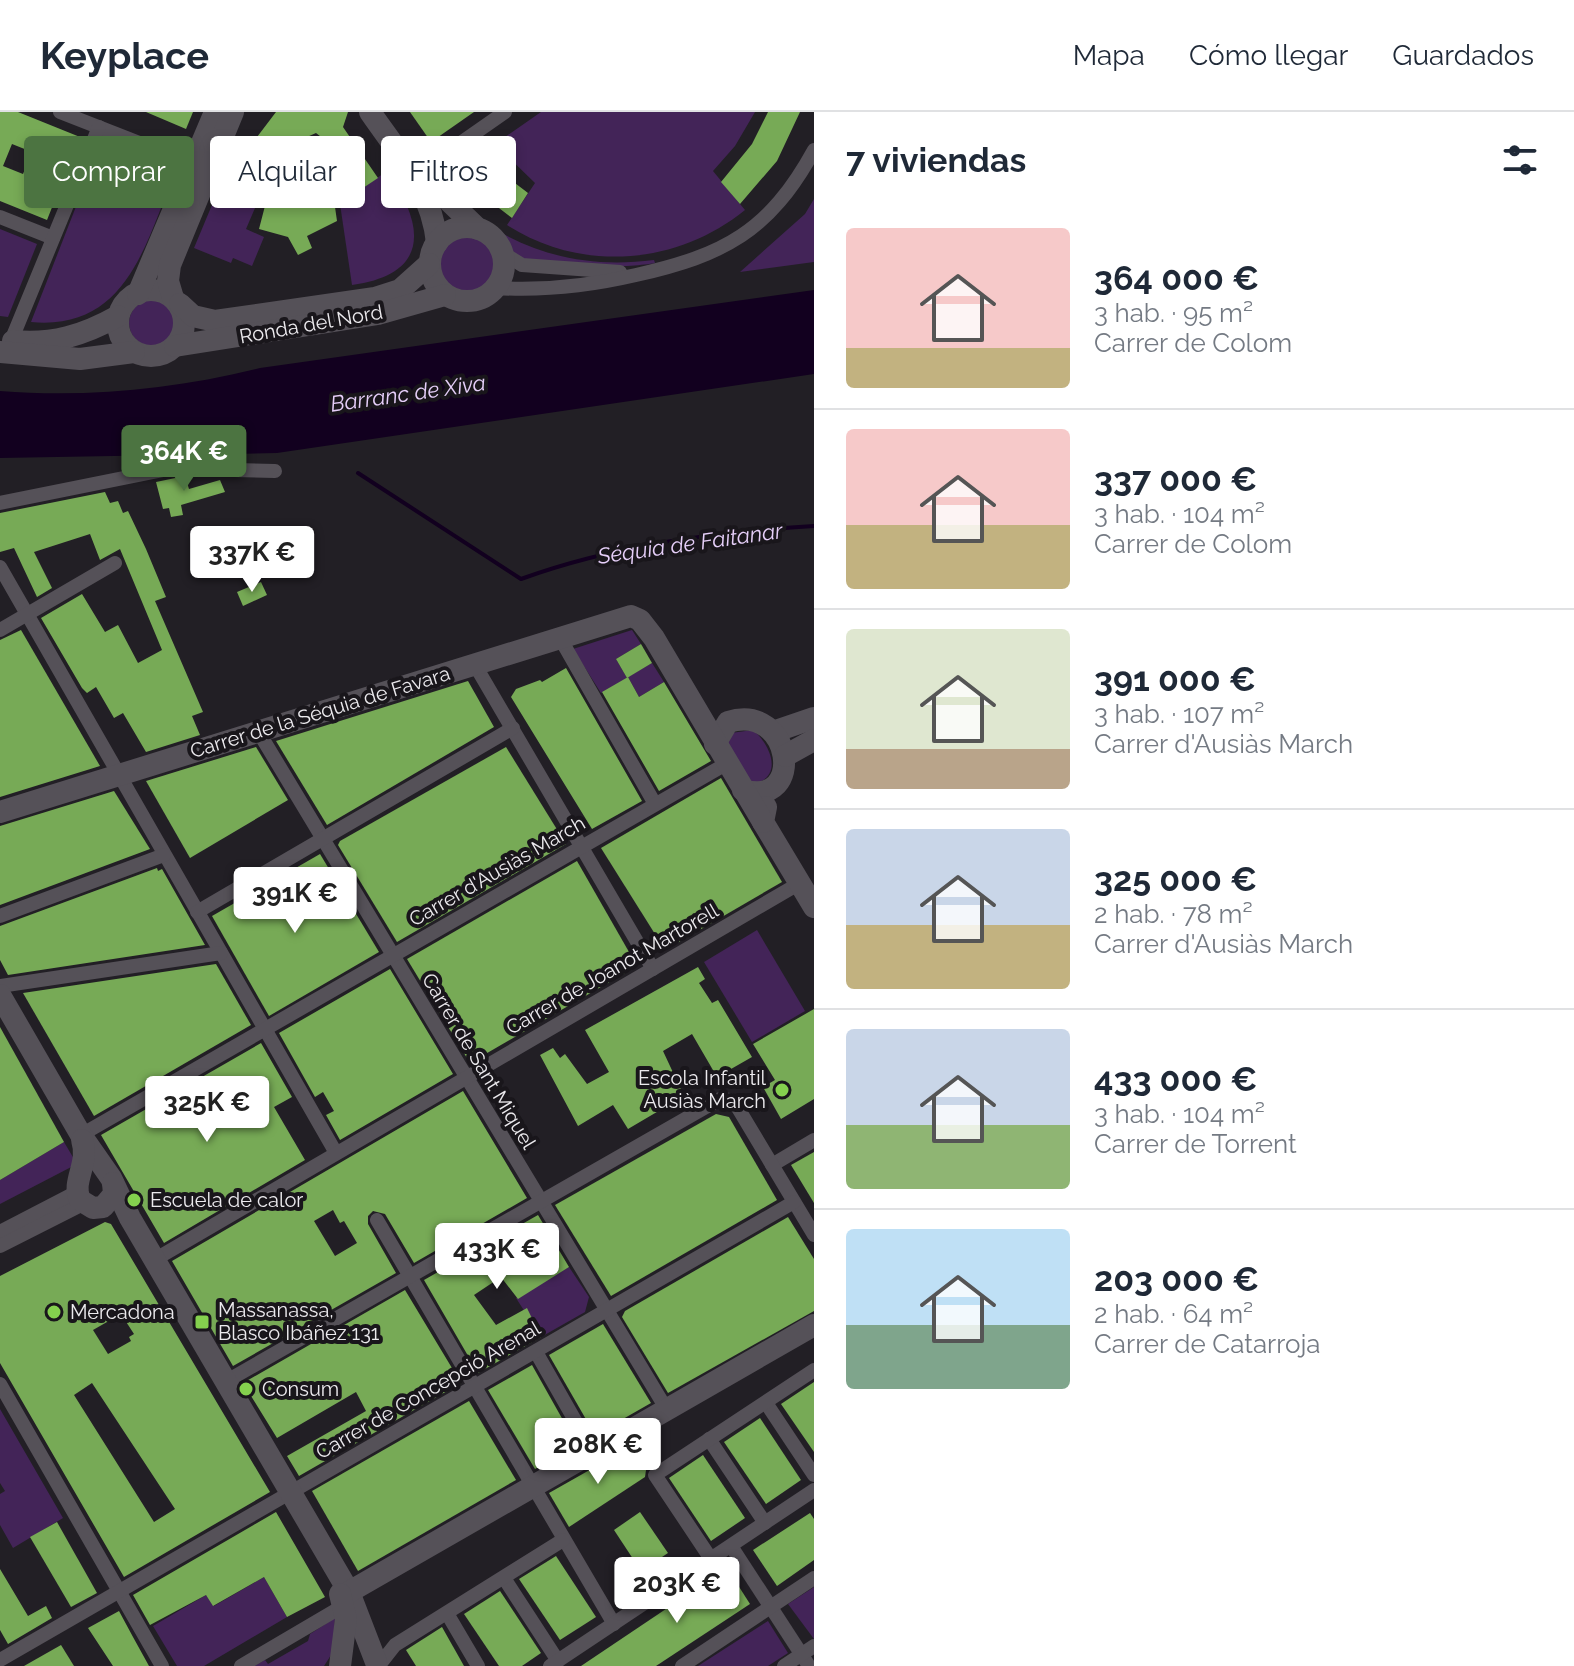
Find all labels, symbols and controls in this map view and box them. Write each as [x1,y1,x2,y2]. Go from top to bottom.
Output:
text: Keyplace [40,33,209,78]
text: Mapa [1073,39,1145,72]
text: Cómo llegar [1189,39,1348,72]
text: Guardados [1392,39,1534,72]
chip: Comprar [24,136,194,208]
chip: Alquilar [210,136,365,208]
chip: Filtros [381,136,516,208]
icon: filters [1498,138,1542,182]
text: 7 viviendas [846,140,1026,180]
text: 364 000 € [1094,258,1259,298]
icon: home [910,260,1006,356]
text: 3 hab. · 95 m² [1094,298,1253,328]
street label: Ronda del Nord [237,300,385,348]
text: Carrer de Colom [1094,328,1292,358]
water label: Barranc de Xiva [329,369,487,417]
pin: 364K € [119,425,249,493]
text: 364K € [139,436,229,466]
text: 337 000 € [1094,459,1257,499]
icon: home [910,461,1006,557]
text: 3 hab. · 104 m² [1094,499,1265,529]
water label: Séquia de Faitanar [595,517,786,569]
pin: 337K € [187,526,317,594]
text: Carrer de Colom [1094,529,1292,559]
text: 337K € [208,537,296,567]
text: 391 000 € [1094,659,1256,699]
street label: Carrer de la Séquia de Favara [187,661,453,763]
icon: home [910,661,1006,757]
text: 3 hab. · 107 m² [1094,699,1264,729]
text: Carrer d'Ausiàs March [1094,729,1353,759]
street label: Carrer d'Ausiàs March [405,811,589,931]
text: 325 000 € [1094,859,1257,899]
icon: home [910,861,1006,957]
pin: 391K € [230,867,360,935]
text: 391K € [252,878,338,908]
street label: Carrer de Joanot Martorell [502,898,723,1040]
text: 2 hab. · 78 m² [1094,899,1253,929]
text: Carrer d'Ausiàs March [1094,929,1353,959]
street label: Carrer de Sant Miquel [417,969,541,1154]
text: 433 000 € [1094,1059,1257,1099]
icon: home [910,1061,1006,1157]
place label: Escola Infantil Ausiàs March [638,1066,767,1113]
pin: 325K € [142,1076,272,1144]
marker: Escola Infantil Ausiàs March [773,1081,791,1099]
text: 325K € [163,1087,251,1117]
text: 3 hab. · 104 m² [1094,1099,1265,1129]
text: Carrer de Torrent [1094,1129,1297,1159]
place label: Escuela de calor [150,1188,303,1212]
marker: Escuela de calor [125,1191,143,1209]
pin: 433K € [432,1223,562,1291]
text: 433K € [453,1234,541,1264]
text: 203 000 € [1094,1259,1259,1299]
icon: home [910,1261,1006,1357]
place label: Massanassa, Blasco Ibáñez 131 [218,1298,380,1345]
text: 2 hab. · 64 m² [1094,1299,1253,1329]
place label: Mercadona [70,1300,175,1324]
marker: Mercadona [45,1303,63,1321]
marker: Massanassa, Blasco Ibáñez 131 [193,1313,211,1331]
street label: Carrer de Concepció Arenal [312,1316,545,1464]
text: Carrer de Catarroja [1094,1329,1320,1359]
place label: Consum [262,1377,339,1401]
marker: Consum [237,1380,255,1398]
pin: 208K € [533,1418,663,1486]
text: 208K € [553,1429,643,1459]
pin: 203K € [612,1557,742,1625]
text: 203K € [632,1568,722,1598]

